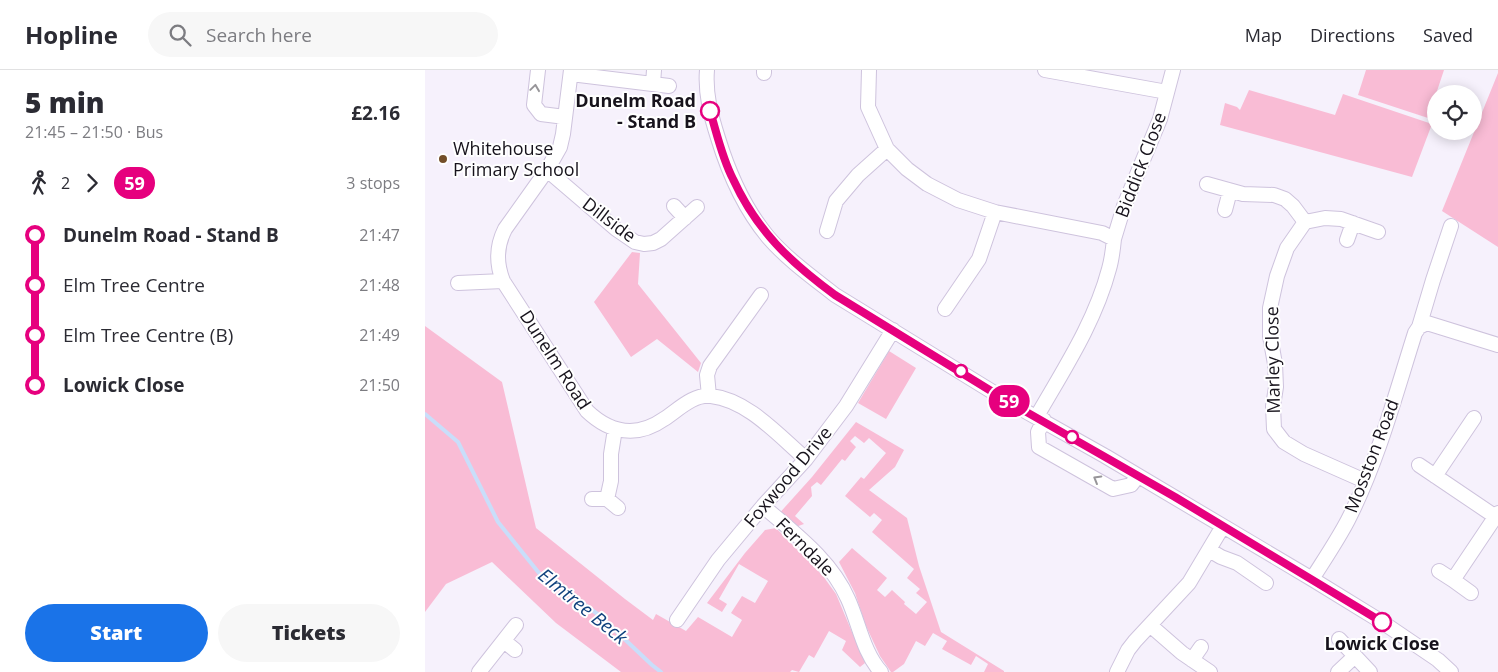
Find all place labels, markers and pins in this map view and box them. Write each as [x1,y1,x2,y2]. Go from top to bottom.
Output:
place label: Dunelm Road - Stand B [575,88,696,133]
marker: Dunelm Road - Stand B [700,101,720,121]
place label: Whitehouse Primary School [453,136,579,181]
marker: Whitehouse Primary School [437,153,449,165]
unlabelled marker [954,364,968,378]
unlabelled marker [1065,430,1079,444]
marker: Lowick Close [1372,612,1392,632]
place label: Lowick Close [1325,631,1440,655]

